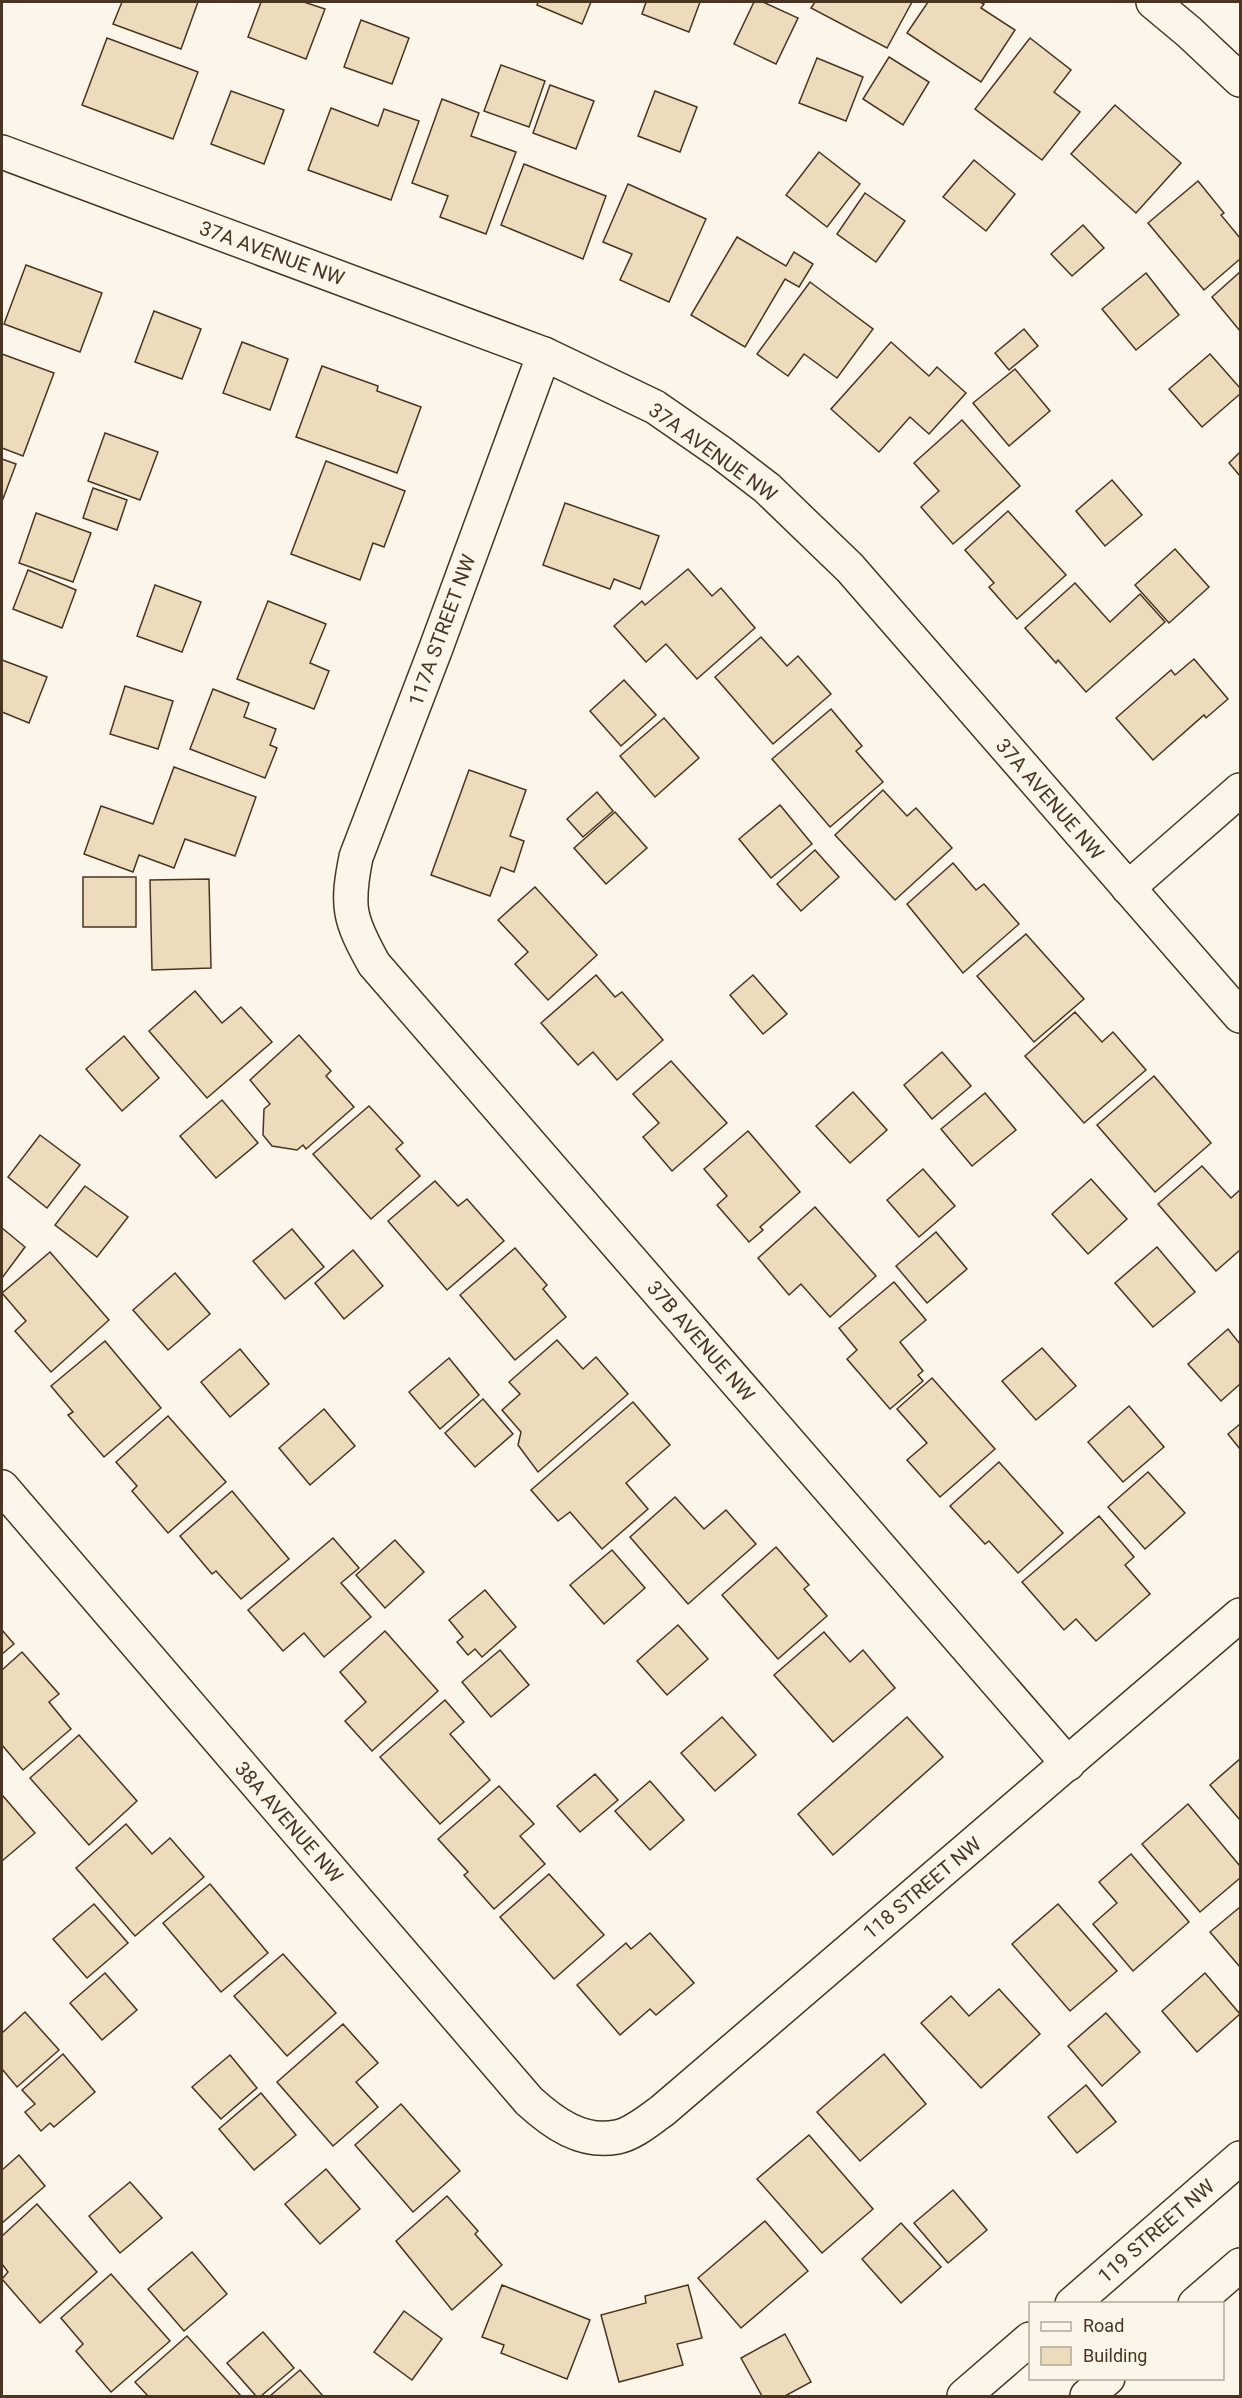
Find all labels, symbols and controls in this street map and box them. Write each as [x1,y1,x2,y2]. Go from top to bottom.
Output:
street label: 37A AVENUE NW [196,216,348,290]
street label: 37A AVENUE NW [644,398,782,507]
street label: 117A STREET NW [403,551,481,709]
street label: 37A AVENUE NW [991,734,1109,865]
street label: 37B AVENUE NW [642,1276,760,1406]
street label: 38A AVENUE NW [230,1757,348,1888]
street label: 118 STREET NW [858,1832,986,1944]
street label: 119 STREET NW [1093,2174,1219,2288]
legend [1029,2302,1224,2380]
text: Road [1083,2315,1124,2336]
text: Building [1083,2345,1147,2366]

